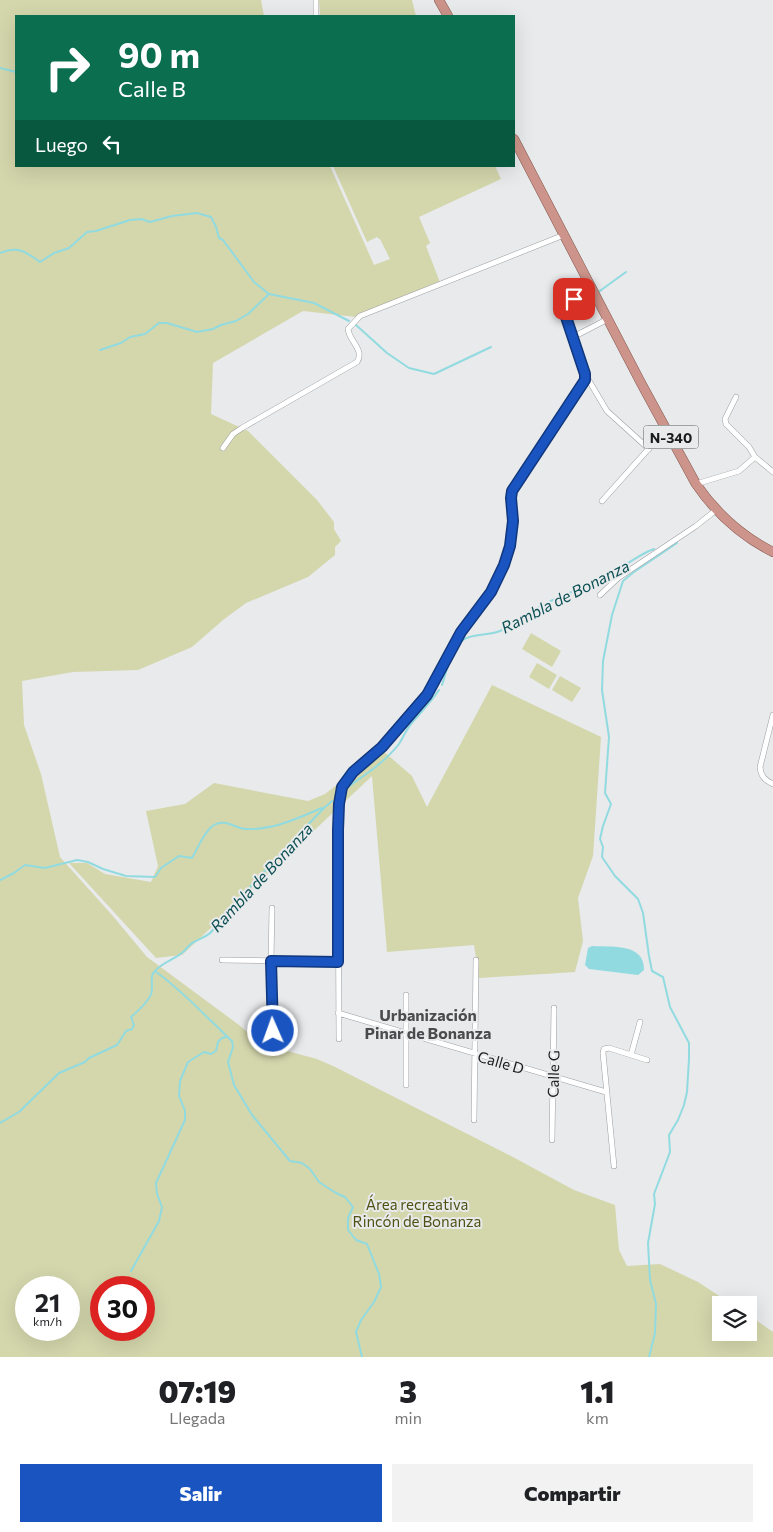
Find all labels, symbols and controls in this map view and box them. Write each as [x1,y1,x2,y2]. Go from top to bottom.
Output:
text: 90 m [118,32,200,75]
icon: right [35,35,100,100]
text: Calle B [118,75,186,102]
icon: left [98,130,126,158]
text: Luego [35,133,88,156]
pin [553,278,595,320]
icon: arrive [560,285,588,313]
road number: N-340 [644,426,698,448]
water label: Rambla de Bonanza [498,555,632,637]
water label: Rambla de Bonanza [206,819,316,935]
position arrow [246,1004,298,1056]
district label: Urbanización Pinar de Bonanza [365,1005,491,1042]
street label: Calle D [476,1047,526,1077]
street label: Calle G [544,1050,562,1098]
park label: Área recreativa Rincón de Bonanza [353,1194,481,1230]
speed limit sign: 30 [90,1276,155,1341]
text: 21 [35,1287,60,1317]
map controls [712,1296,757,1341]
button: layers [712,1296,757,1341]
text: km/h [33,1314,62,1328]
text: 07:19 [158,1372,236,1409]
text: 3 [399,1372,417,1409]
text: 1.1 [580,1372,615,1409]
text: Llegada [169,1408,225,1427]
text: min [395,1408,422,1427]
text: km [586,1408,609,1427]
button: Salir [20,1464,382,1522]
button: Compartir [392,1464,753,1522]

